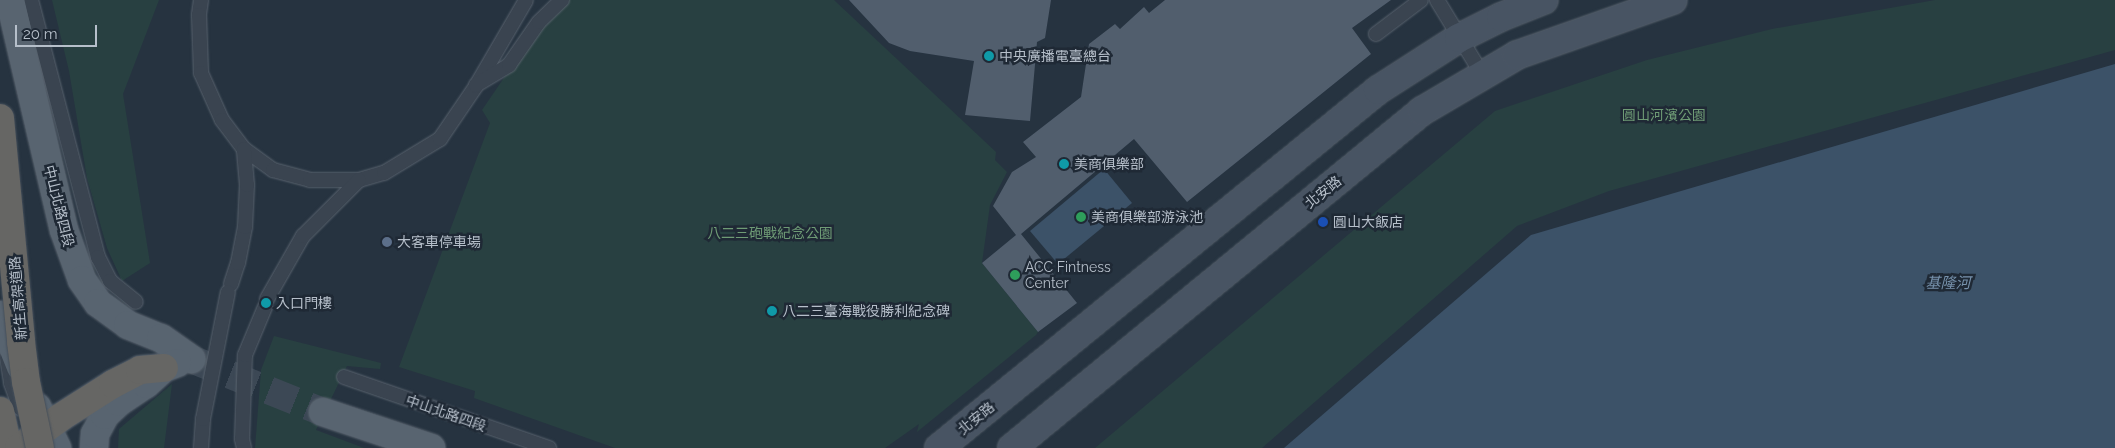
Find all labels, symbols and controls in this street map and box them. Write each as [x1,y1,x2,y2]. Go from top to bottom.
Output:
scale bar [18,15,100,47]
text: 20 m [23,25,58,43]
place label: 中央廣播電臺總台 [999,48,1111,64]
marker: 中央廣播電臺總台 [983,50,995,62]
park label: 圓山河濱公園 [1622,107,1706,123]
place label: 美商俱樂部 [1074,156,1144,172]
marker: 美商俱樂部 [1058,158,1070,170]
street label: 中山北路四段 [41,163,77,249]
street label: 北安路 [1301,172,1345,212]
place label: 美商俱樂部游泳池 [1091,209,1203,225]
marker: 美商俱樂部游泳池 [1075,211,1087,223]
place label: 圓山大飯店 [1333,214,1403,230]
marker: 圓山大飯店 [1317,216,1329,228]
park label: 八二三砲戰紀念公園 [707,225,833,241]
place label: 大客車停車場 [397,234,481,250]
marker: 大客車停車場 [381,236,393,248]
street label: 新生高架道路 [6,255,30,341]
place label: ACC Fintness Center [1025,259,1111,292]
marker: ACC Fintness Center [1009,269,1021,281]
water label: 基隆河 [1926,275,1970,293]
place label: 入口門樓 [276,295,332,311]
marker: 入口門樓 [260,297,272,309]
place label: 八二三臺海戰役勝利紀念碑 [782,303,950,319]
marker: 八二三臺海戰役勝利紀念碑 [766,305,778,317]
street label: 中山北路四段 [404,391,488,435]
street label: 北安路 [954,398,998,438]

